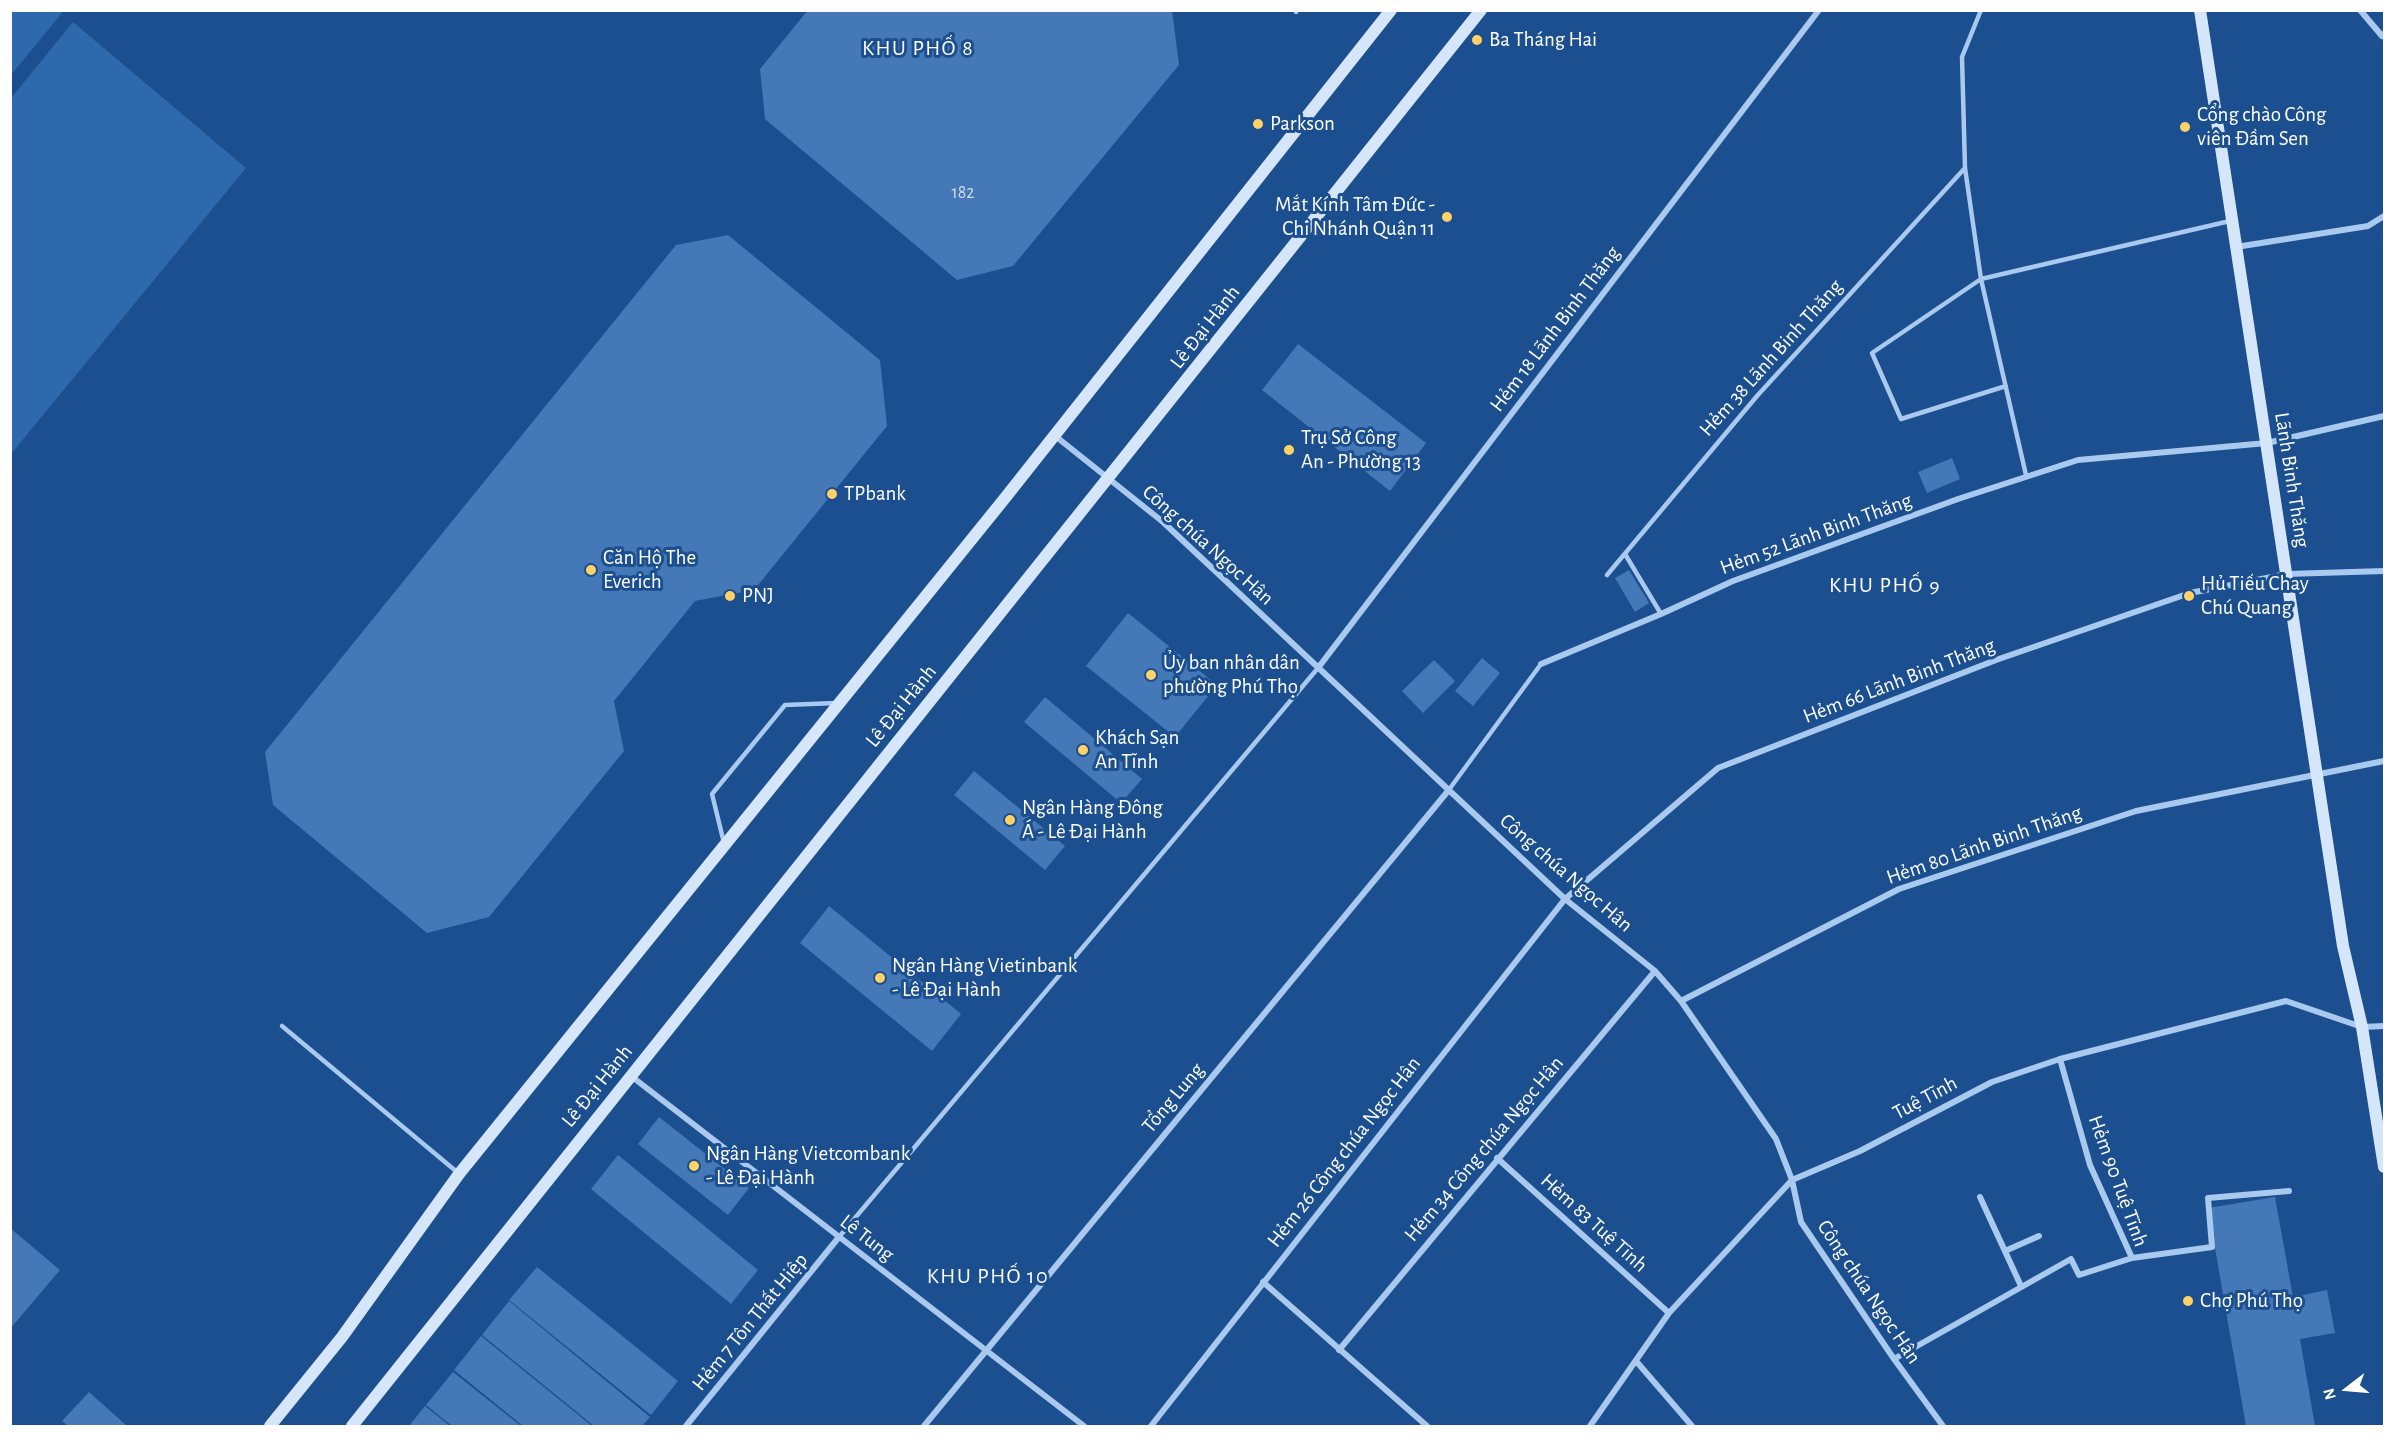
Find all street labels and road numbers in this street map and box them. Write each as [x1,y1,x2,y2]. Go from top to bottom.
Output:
street label: Hẻm 18 Lãnh Binh Thăng [1484,241,1626,417]
street label: Hẻm 38 Lãnh Binh Thăng [1694,274,1848,442]
street label: Lê Đại Hành [1165,280,1245,374]
street label: Lãnh Binh Thăng [2269,411,2315,549]
street label: Công chúa Ngọc Hân [1137,479,1279,611]
street label: Hẻm 52 Lãnh Binh Thăng [1717,488,1915,580]
street label: Hẻm 66 Lãnh Binh Thăng [1799,633,1999,729]
street label: Lê Đại Hành [860,660,942,752]
street label: Hẻm 80 Lãnh Binh Thăng [1883,800,2085,890]
street label: Công chúa Ngọc Hân [1494,808,1638,938]
street label: Lê Đại Hành [556,1040,638,1132]
street label: Hẻm 34 Công chúa Ngọc Hân [1399,1051,1569,1247]
street label: Hẻm 26 Công chúa Ngọc Hân [1262,1052,1426,1252]
street label: Tổng Lung [1136,1058,1210,1138]
street label: Tuệ Tĩnh [1888,1071,1962,1125]
street label: Hẻm 90 Tuệ Tĩnh [2083,1112,2153,1250]
street label: Hẻm 83 Tuệ Tĩnh [1535,1168,1653,1278]
street label: Lê Tung [835,1209,899,1267]
street label: Công chúa Ngọc Hân [1812,1215,1926,1369]
street label: Hẻm 7 Tôn Thất Hiệp [687,1248,813,1396]

